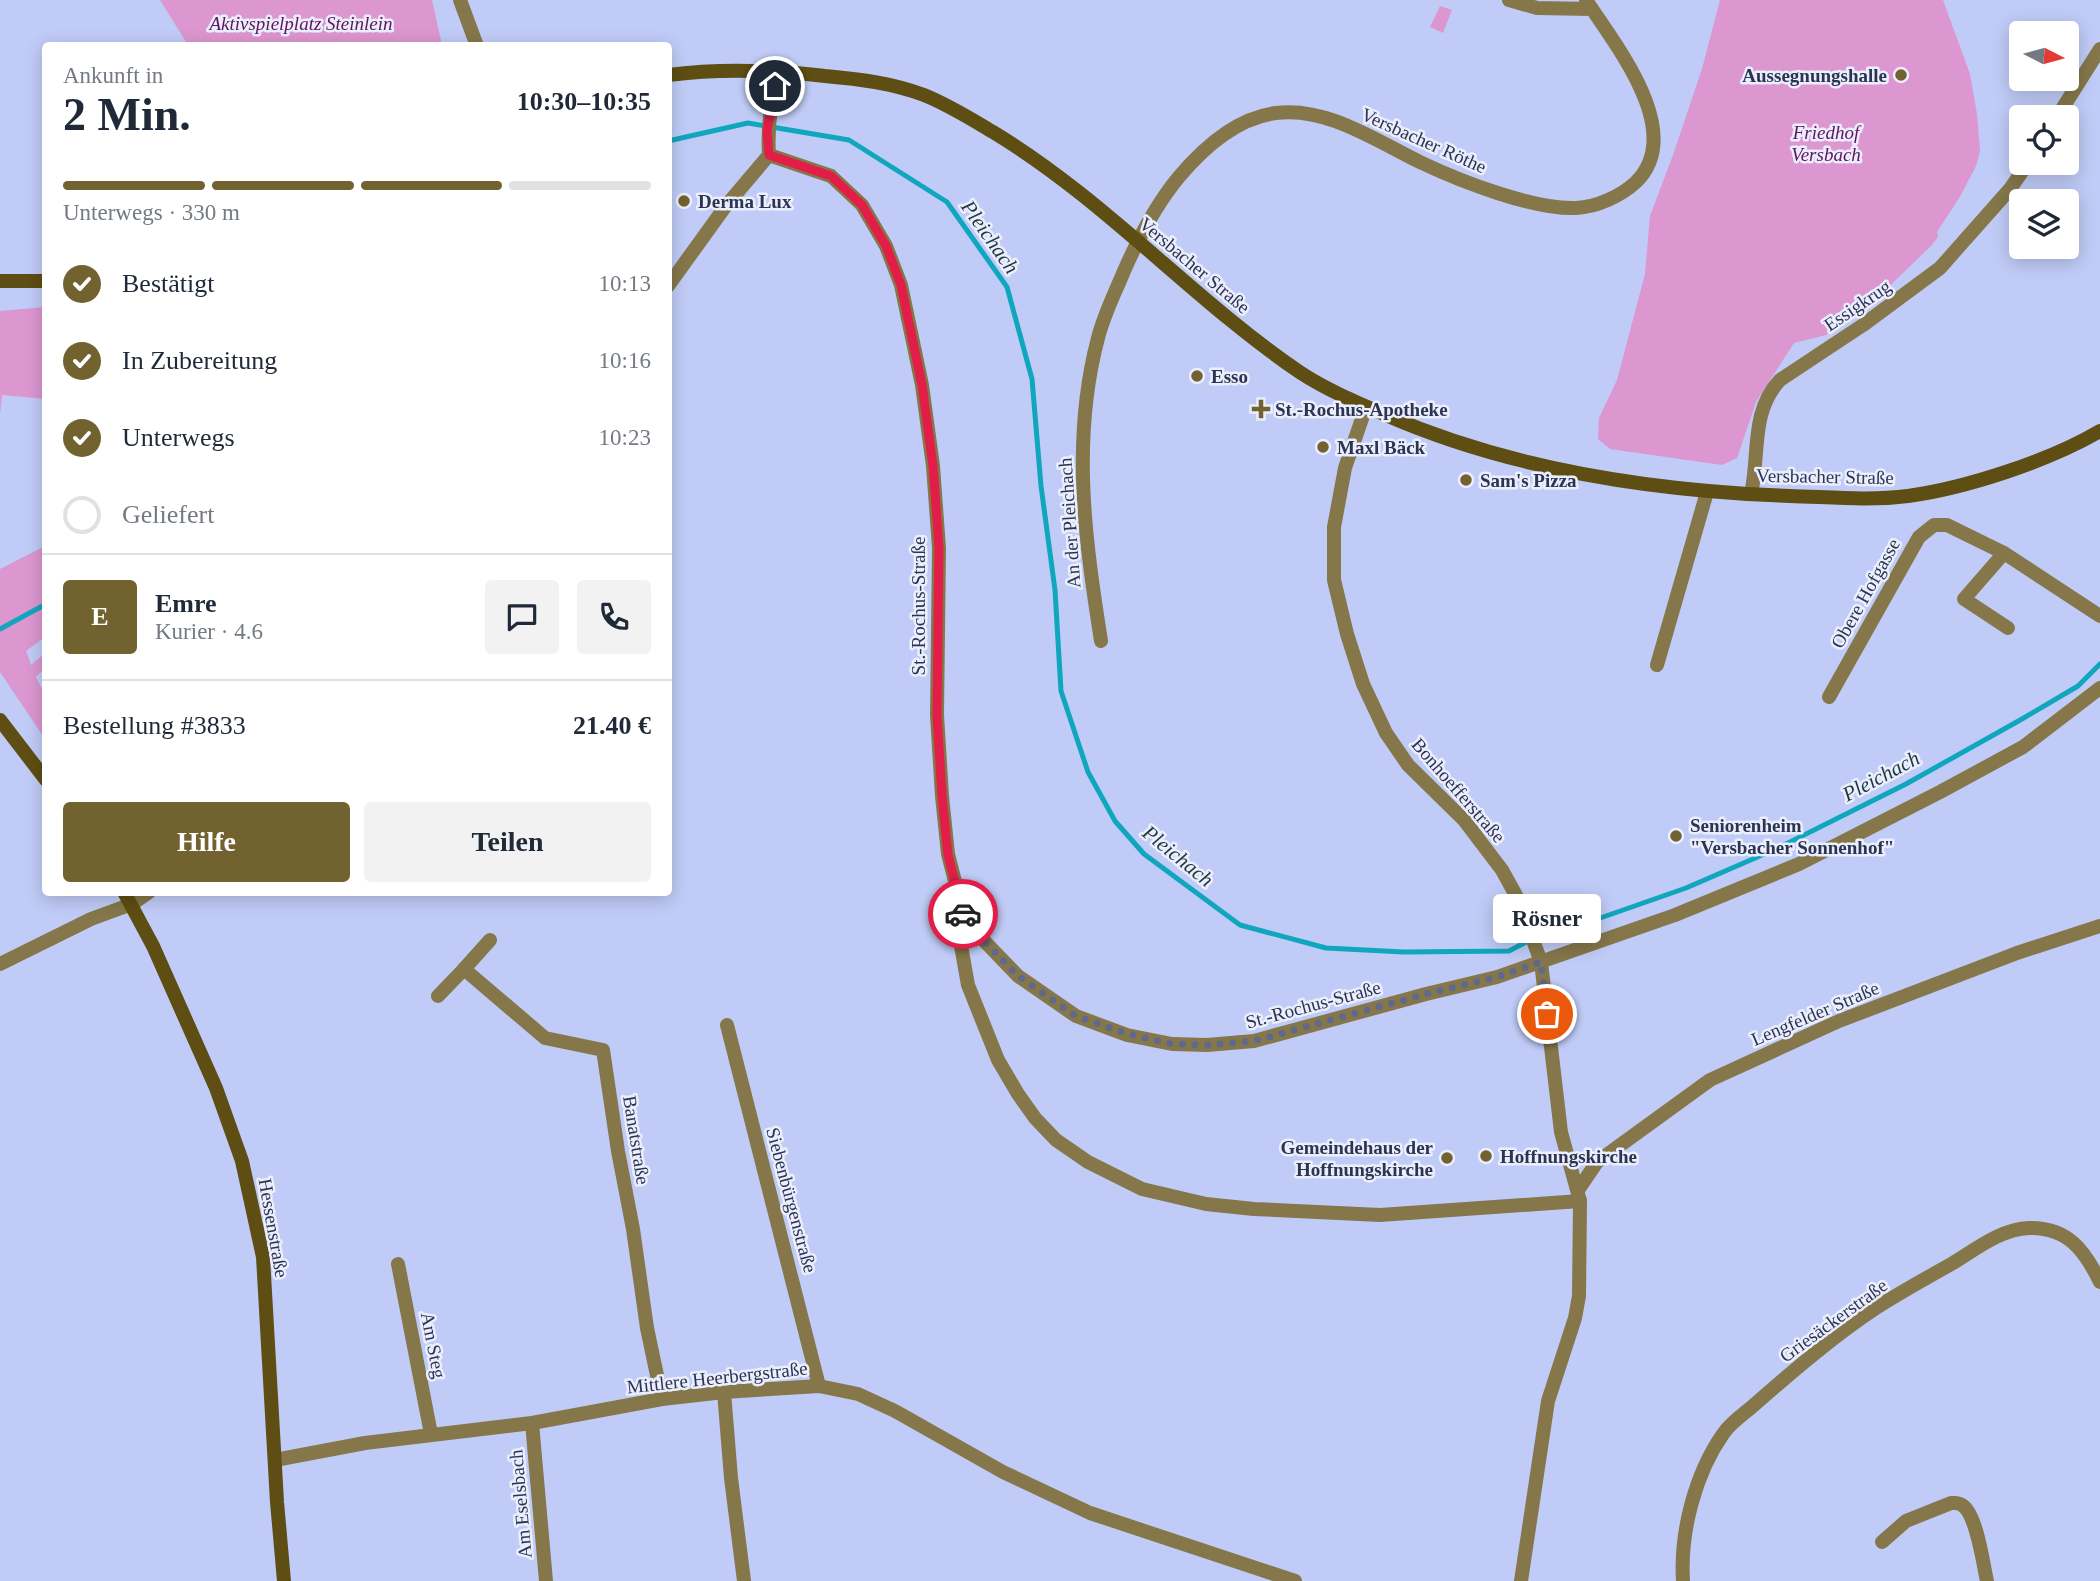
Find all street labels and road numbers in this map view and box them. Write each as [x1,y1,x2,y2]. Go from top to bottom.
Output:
street label: Versbacher Röthe [1358,104,1490,177]
street label: Versbacher Straße [1135,213,1254,318]
street label: Essigkrug [1820,275,1895,335]
street label: An der Pleichach [1054,456,1085,589]
street label: Versbacher Straße [1756,465,1894,488]
street label: Obere Hofgasse [1827,535,1904,652]
street label: St.-Rochus-Straße [908,537,929,675]
street label: Bonhoefferstraße [1408,734,1510,847]
street label: St.-Rochus-Straße [1243,976,1383,1033]
street label: Lengfelder Straße [1748,977,1882,1050]
street label: Banatstraße [619,1094,654,1186]
street label: Siebenbürgenstraße [762,1125,821,1275]
street label: Hessenstraße [254,1177,293,1279]
street label: Griesäckerstraße [1775,1274,1891,1366]
street label: Am Steg [417,1310,450,1380]
street label: Mittlere Heerbergstraße [626,1358,808,1397]
street label: Am Eselsbach [505,1448,536,1559]

